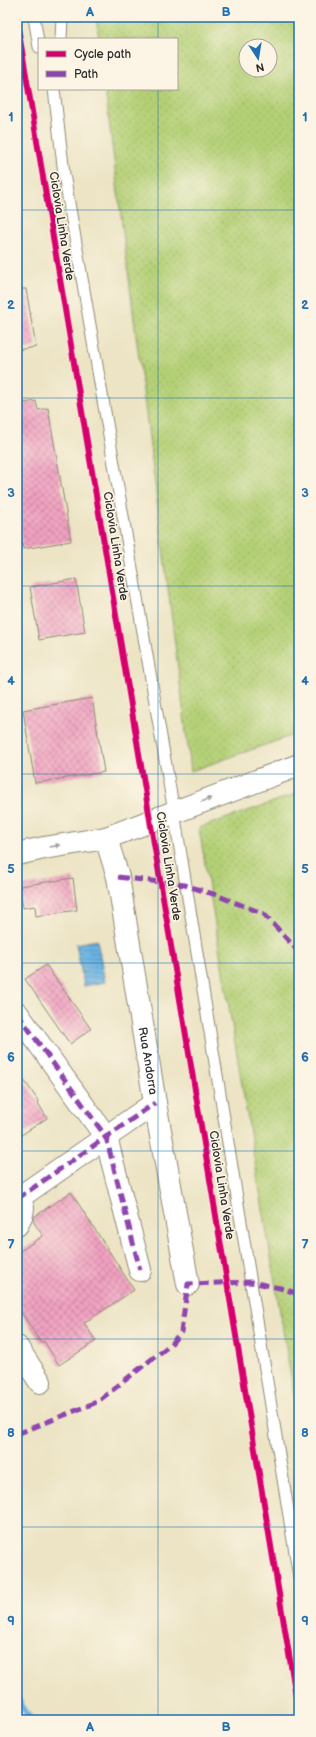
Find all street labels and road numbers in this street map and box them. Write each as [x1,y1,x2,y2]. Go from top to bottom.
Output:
street label: Ciclovia Linha Verde [45,171,78,282]
street label: Ciclovia Linha Verde [99,491,132,602]
street label: Ciclovia Linha Verde [152,811,185,922]
street label: Rua Andorra [135,1026,161,1096]
street label: Ciclovia Linha Verde [205,1130,238,1241]

